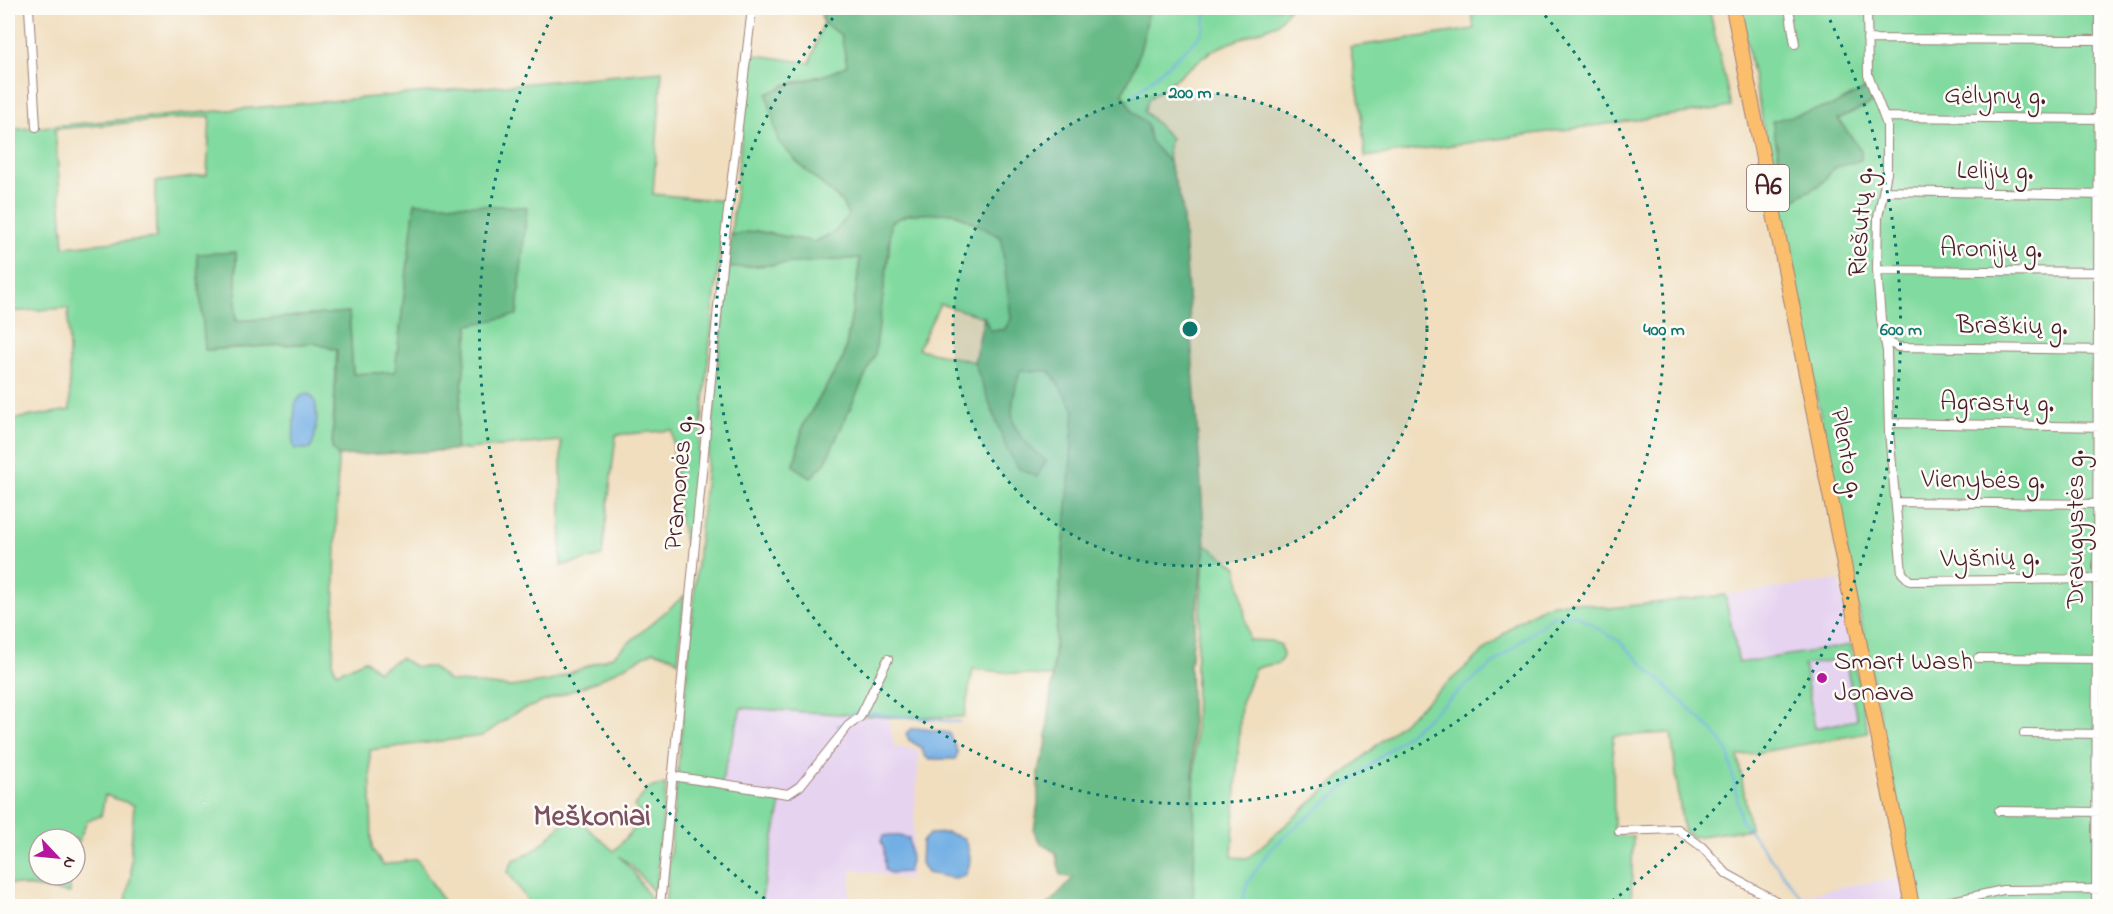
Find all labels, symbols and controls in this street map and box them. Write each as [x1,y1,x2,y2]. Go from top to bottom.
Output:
street label: Gėlynų g. [1944,77,2046,117]
text: 200 m [1168,81,1212,107]
street label: Lelijų g. [1956,152,2034,192]
road number: A6 [1747,165,1789,211]
street label: Riešutų g. [1839,166,1885,278]
street label: Aronijų g. [1939,230,2043,270]
street label: Braškių g. [1955,307,2068,347]
text: 400 m [1643,318,1685,344]
text: 600 m [1880,318,1922,344]
centre of rings [1180,319,1200,339]
street label: Agrastų g. [1940,384,2054,424]
street label: Plento g. [1818,404,1874,502]
street label: Pramonės g. [655,414,705,552]
street label: Draugystės g. [2057,450,2096,609]
street label: Vienybės g. [1920,460,2045,502]
street label: Vyšnių g. [1939,539,2040,579]
place label: Smart Wash Jonava [1834,643,1973,713]
marker: Smart Wash Jonava [1815,671,1829,685]
district label: Meškoniai [533,796,651,840]
north arrow [27,827,87,887]
text: N [55,853,82,873]

